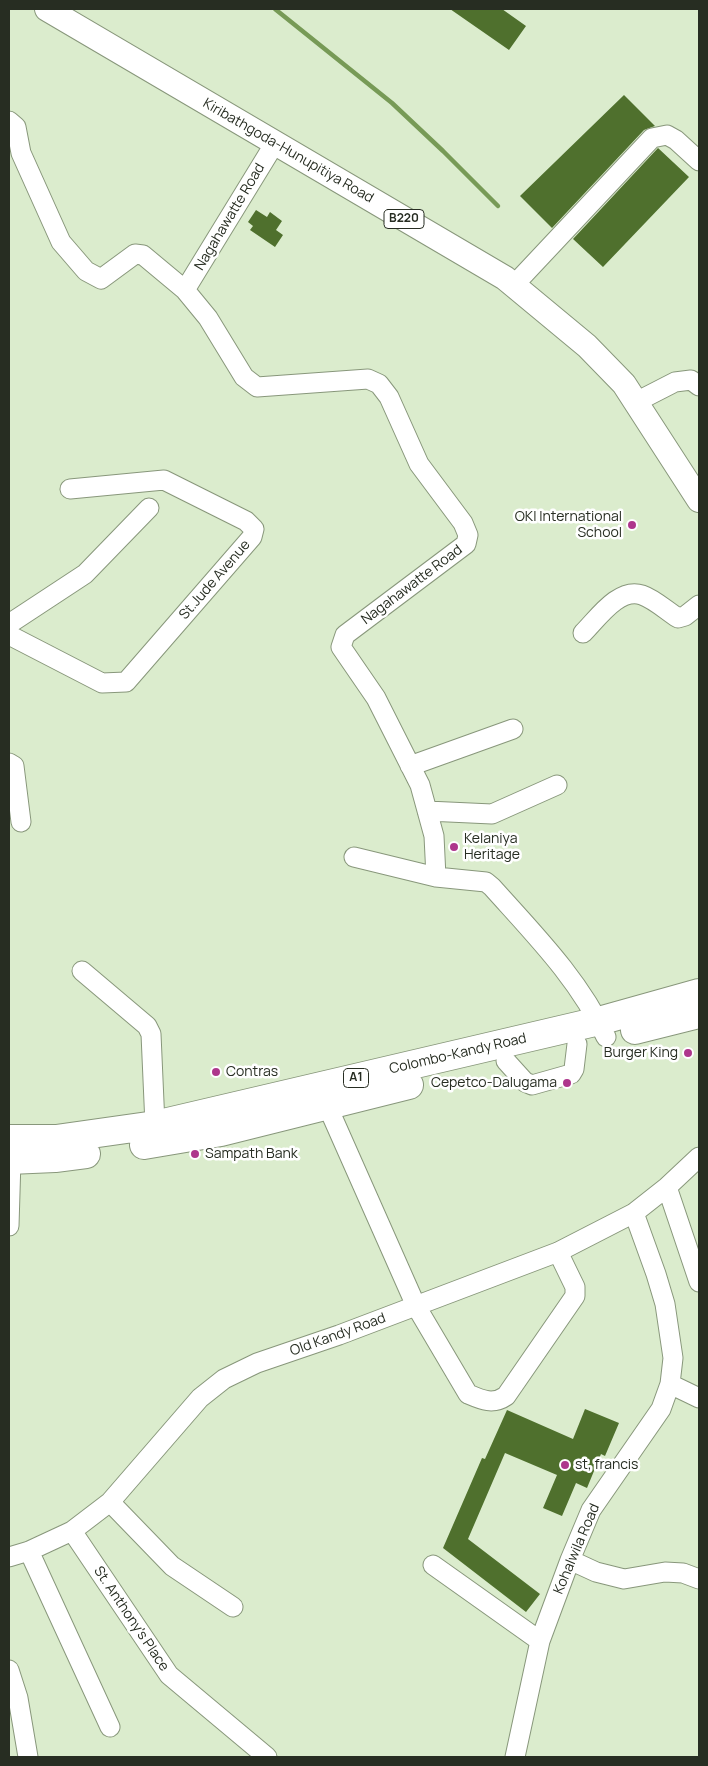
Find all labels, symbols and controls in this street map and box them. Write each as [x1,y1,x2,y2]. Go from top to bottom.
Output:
street label: Kiribathgoda-Hunupitiya Road [200,95,376,207]
street label: Nagahawatte Road [191,160,269,274]
road number: B220 [384,210,424,228]
place label: OKI International School [515,509,622,542]
marker: OKI International School [626,519,638,531]
street label: St.Jude Avenue [176,537,254,623]
street label: Nagahawatte Road [358,542,466,628]
place label: Kelaniya Heritage [464,831,520,864]
marker: Kelaniya Heritage [448,841,460,853]
street label: Colombo-Kandy Road [388,1030,528,1078]
place label: Burger King [604,1045,678,1061]
marker: Burger King [682,1047,694,1059]
place label: Contras [226,1064,278,1080]
marker: Contras [210,1066,222,1078]
road number: A1 [344,1068,368,1088]
place label: Cepetco-Dalugama [431,1075,557,1091]
marker: Cepetco-Dalugama [561,1077,573,1089]
place label: Sampath Bank [205,1146,298,1162]
marker: Sampath Bank [189,1148,201,1160]
street label: Old Kandy Road [288,1310,388,1360]
place label: st, francis [575,1457,638,1473]
marker: st, francis [559,1459,571,1471]
street label: Kohalwila Road [550,1501,604,1597]
street label: St. Anthony’s Place [90,1563,172,1675]

